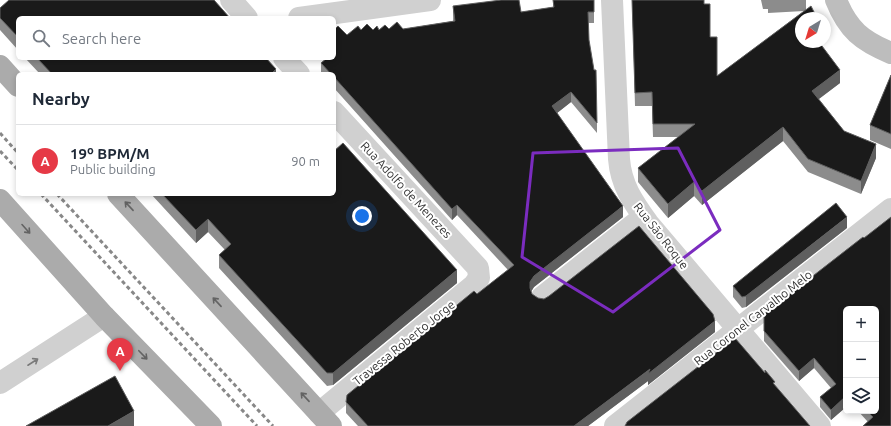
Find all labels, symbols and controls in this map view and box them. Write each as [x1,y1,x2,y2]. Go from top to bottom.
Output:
north arrow [795,12,831,48]
search box [16,16,336,60]
icon: search [30,27,52,49]
text: Search here [62,30,141,47]
text: Nearby [32,89,90,108]
street label: Rua Adolfo de Menezes [358,139,454,240]
text: 19º BPM/M [70,145,150,162]
text: A [40,154,50,168]
text: 90 m [291,154,320,168]
text: Public building [70,162,156,176]
street label: Rua São Roque [632,200,691,271]
one-way arrow [124,201,134,211]
your location [352,206,372,226]
one-way arrow [21,224,31,234]
street label: Rua Coronel Carvalho Melo [691,268,814,368]
one-way arrow [212,297,222,307]
street label: Travessa Roberto Jorge [350,298,457,388]
map controls [843,306,879,414]
button: + [843,306,879,342]
pin: A [107,338,133,371]
button: − [843,342,879,378]
one-way arrow [138,350,148,360]
one-way arrow [27,358,38,366]
button: layers [843,378,879,414]
one-way arrow [300,392,309,403]

